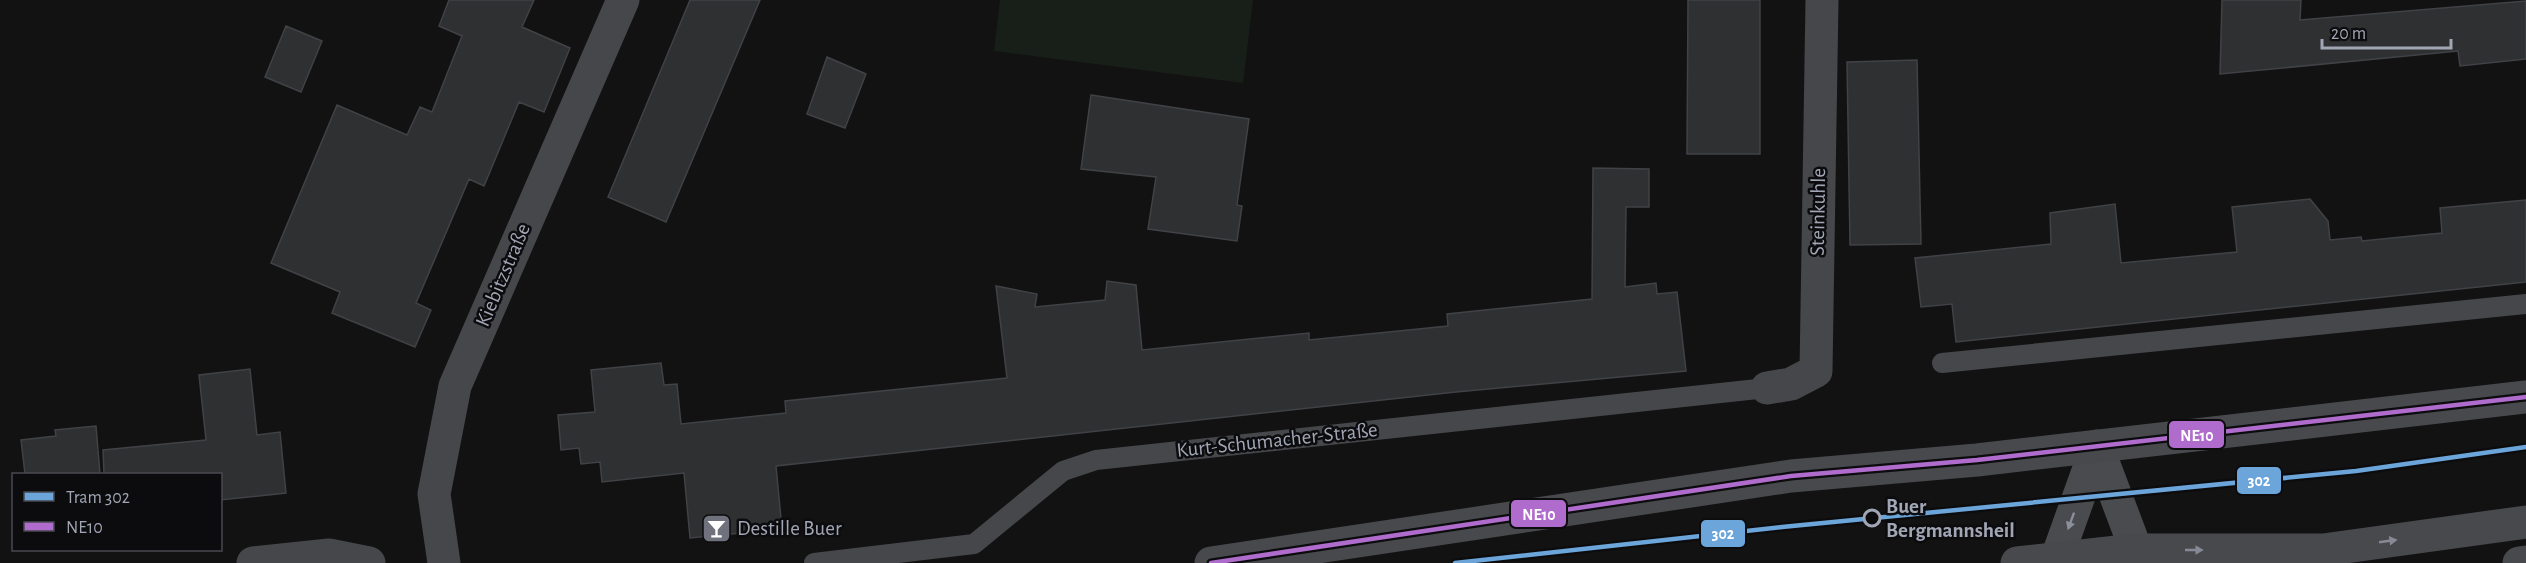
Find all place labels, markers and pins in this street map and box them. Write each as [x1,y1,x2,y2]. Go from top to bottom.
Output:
place label: Buer Bergmannsheil [1886,496,2015,541]
marker: Buer Bergmannsheil [1863,509,1881,527]
bar icon: Destille Buer [700,512,732,544]
place label: Destille Buer [737,518,842,539]

